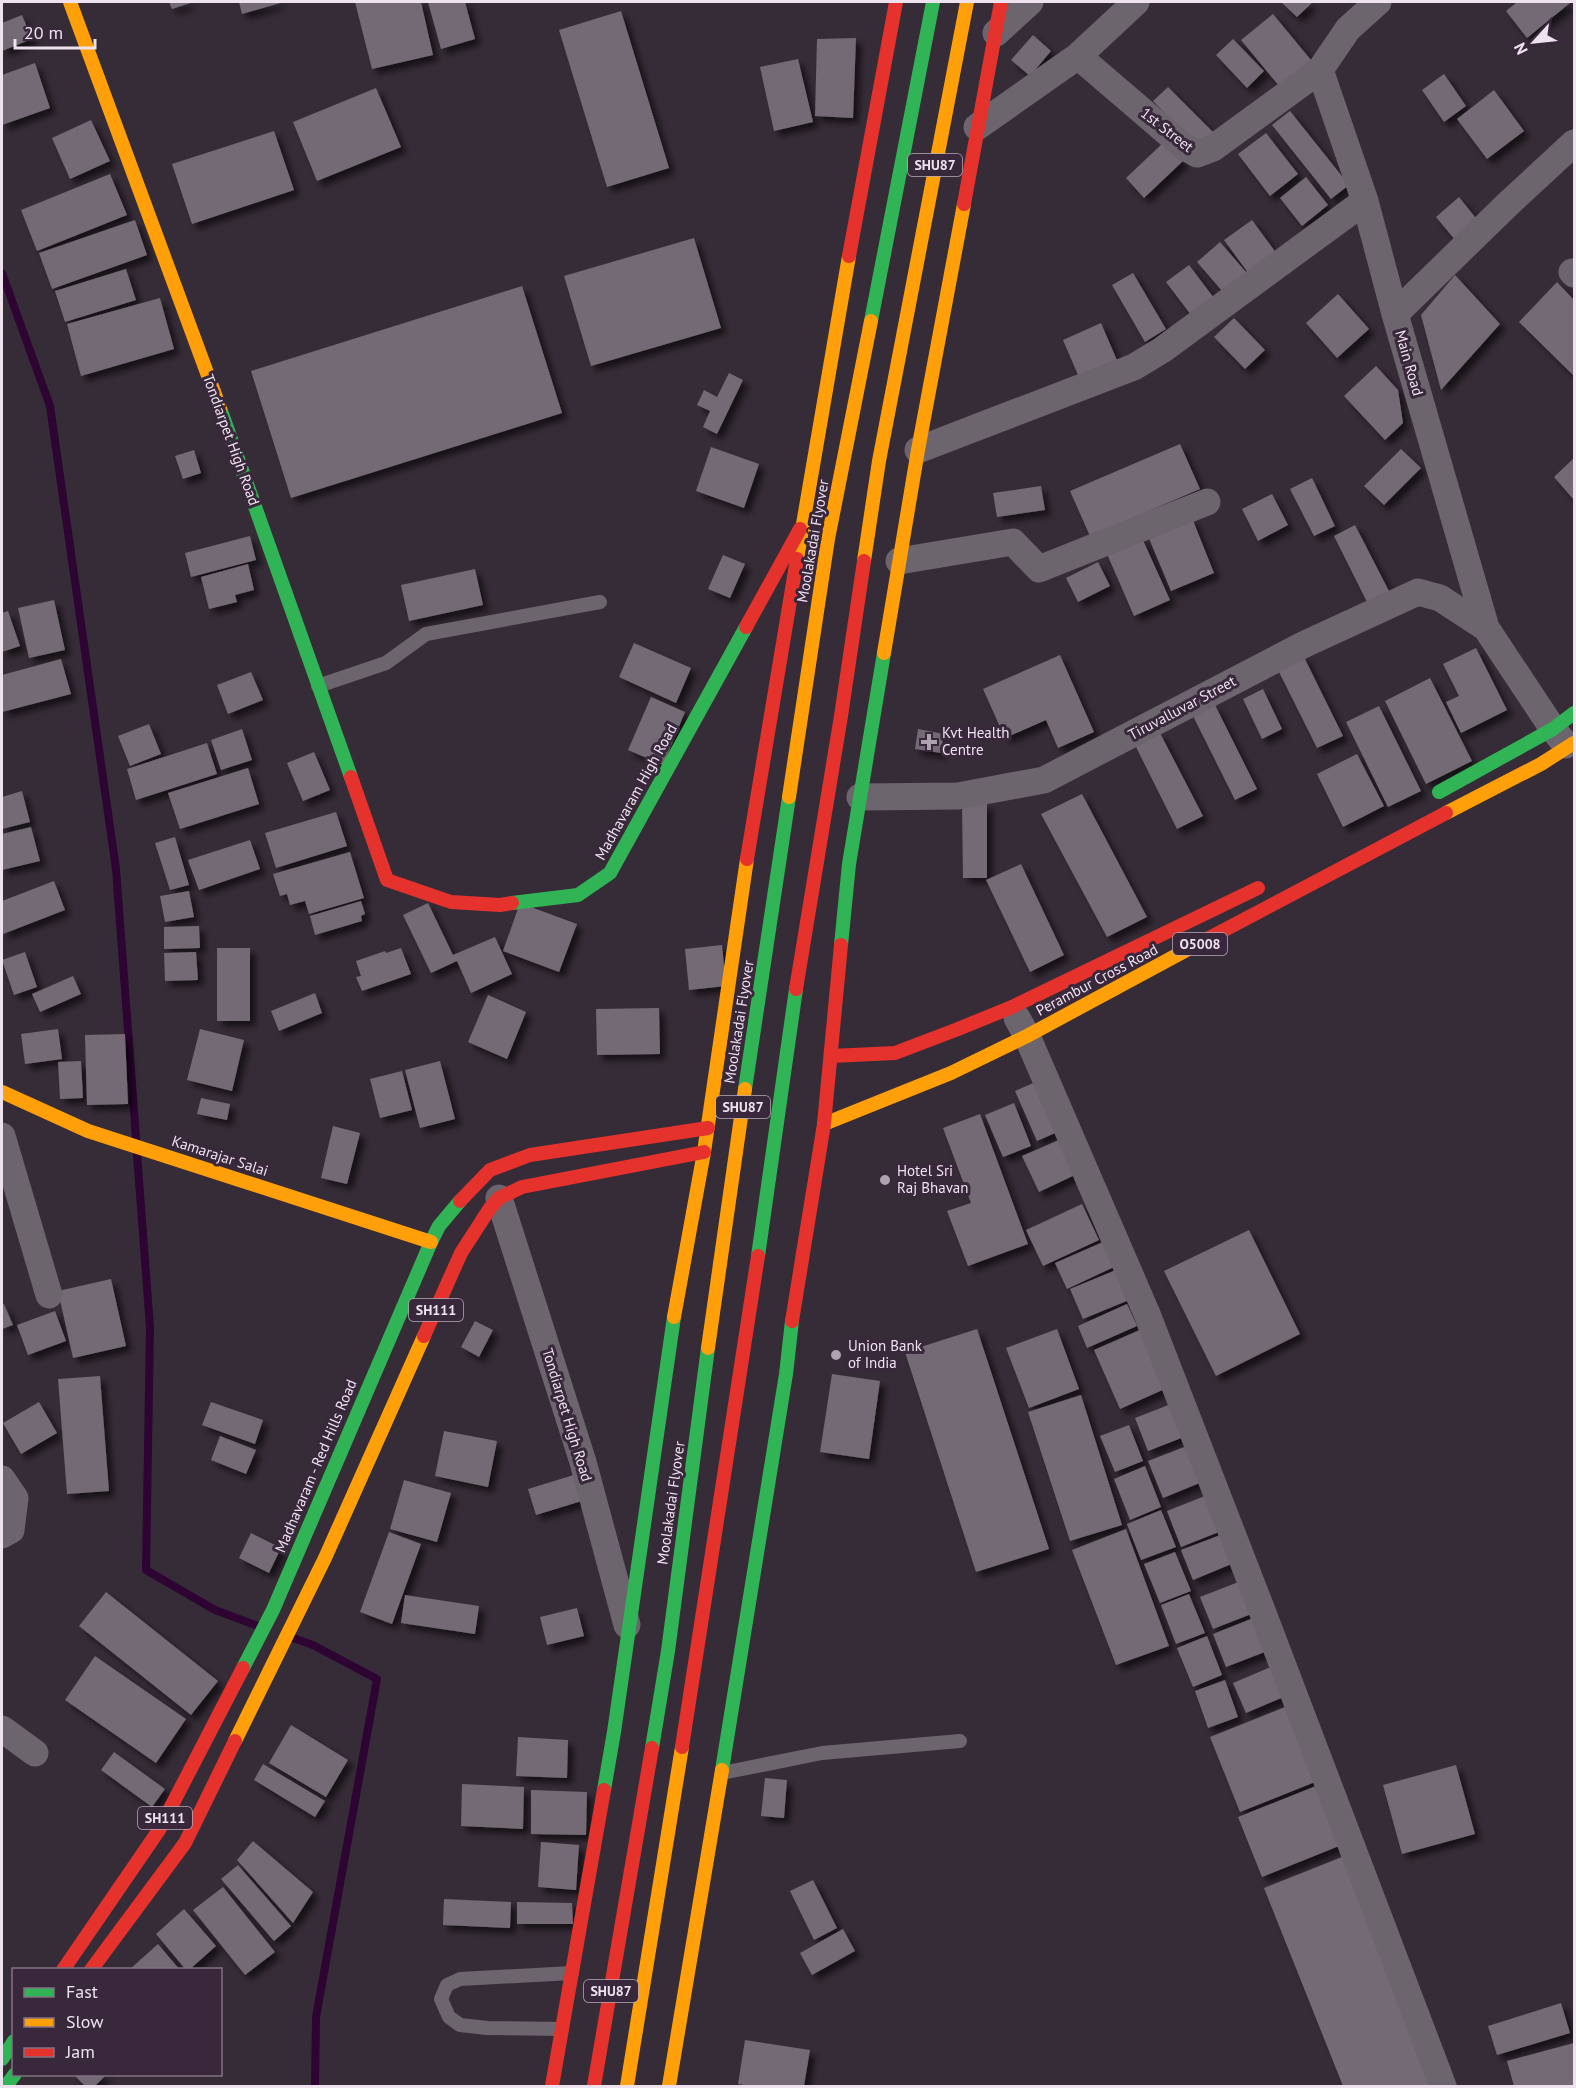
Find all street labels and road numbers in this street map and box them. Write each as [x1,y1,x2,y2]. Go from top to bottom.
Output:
street label: 1st Street [1137,103,1198,156]
road number: SHU87 [908,154,962,176]
street label: Main Road [1391,328,1428,398]
street label: Tondiarpet High Road [199,372,264,508]
street label: Moolakadai Flyover [792,478,833,604]
street label: Tiruvalluvar Street [1125,671,1239,744]
street label: Madhavaram High Road [590,720,681,863]
road number: O5008 [1173,933,1227,955]
street label: Perambur Cross Road [1033,939,1161,1020]
street label: Moolakadai Flyover [719,959,758,1085]
road number: SHU87 [716,1096,770,1118]
street label: Kamarajar Salai [170,1131,271,1180]
road number: SH111 [409,1299,463,1321]
street label: Tondiarpet High Road [538,1346,597,1484]
street label: Madhavaram - Red Hills Road [270,1376,361,1555]
street label: Moolakadai Flyover [652,1440,689,1566]
road number: SH111 [138,1807,192,1829]
road number: SHU87 [584,1980,638,2002]

